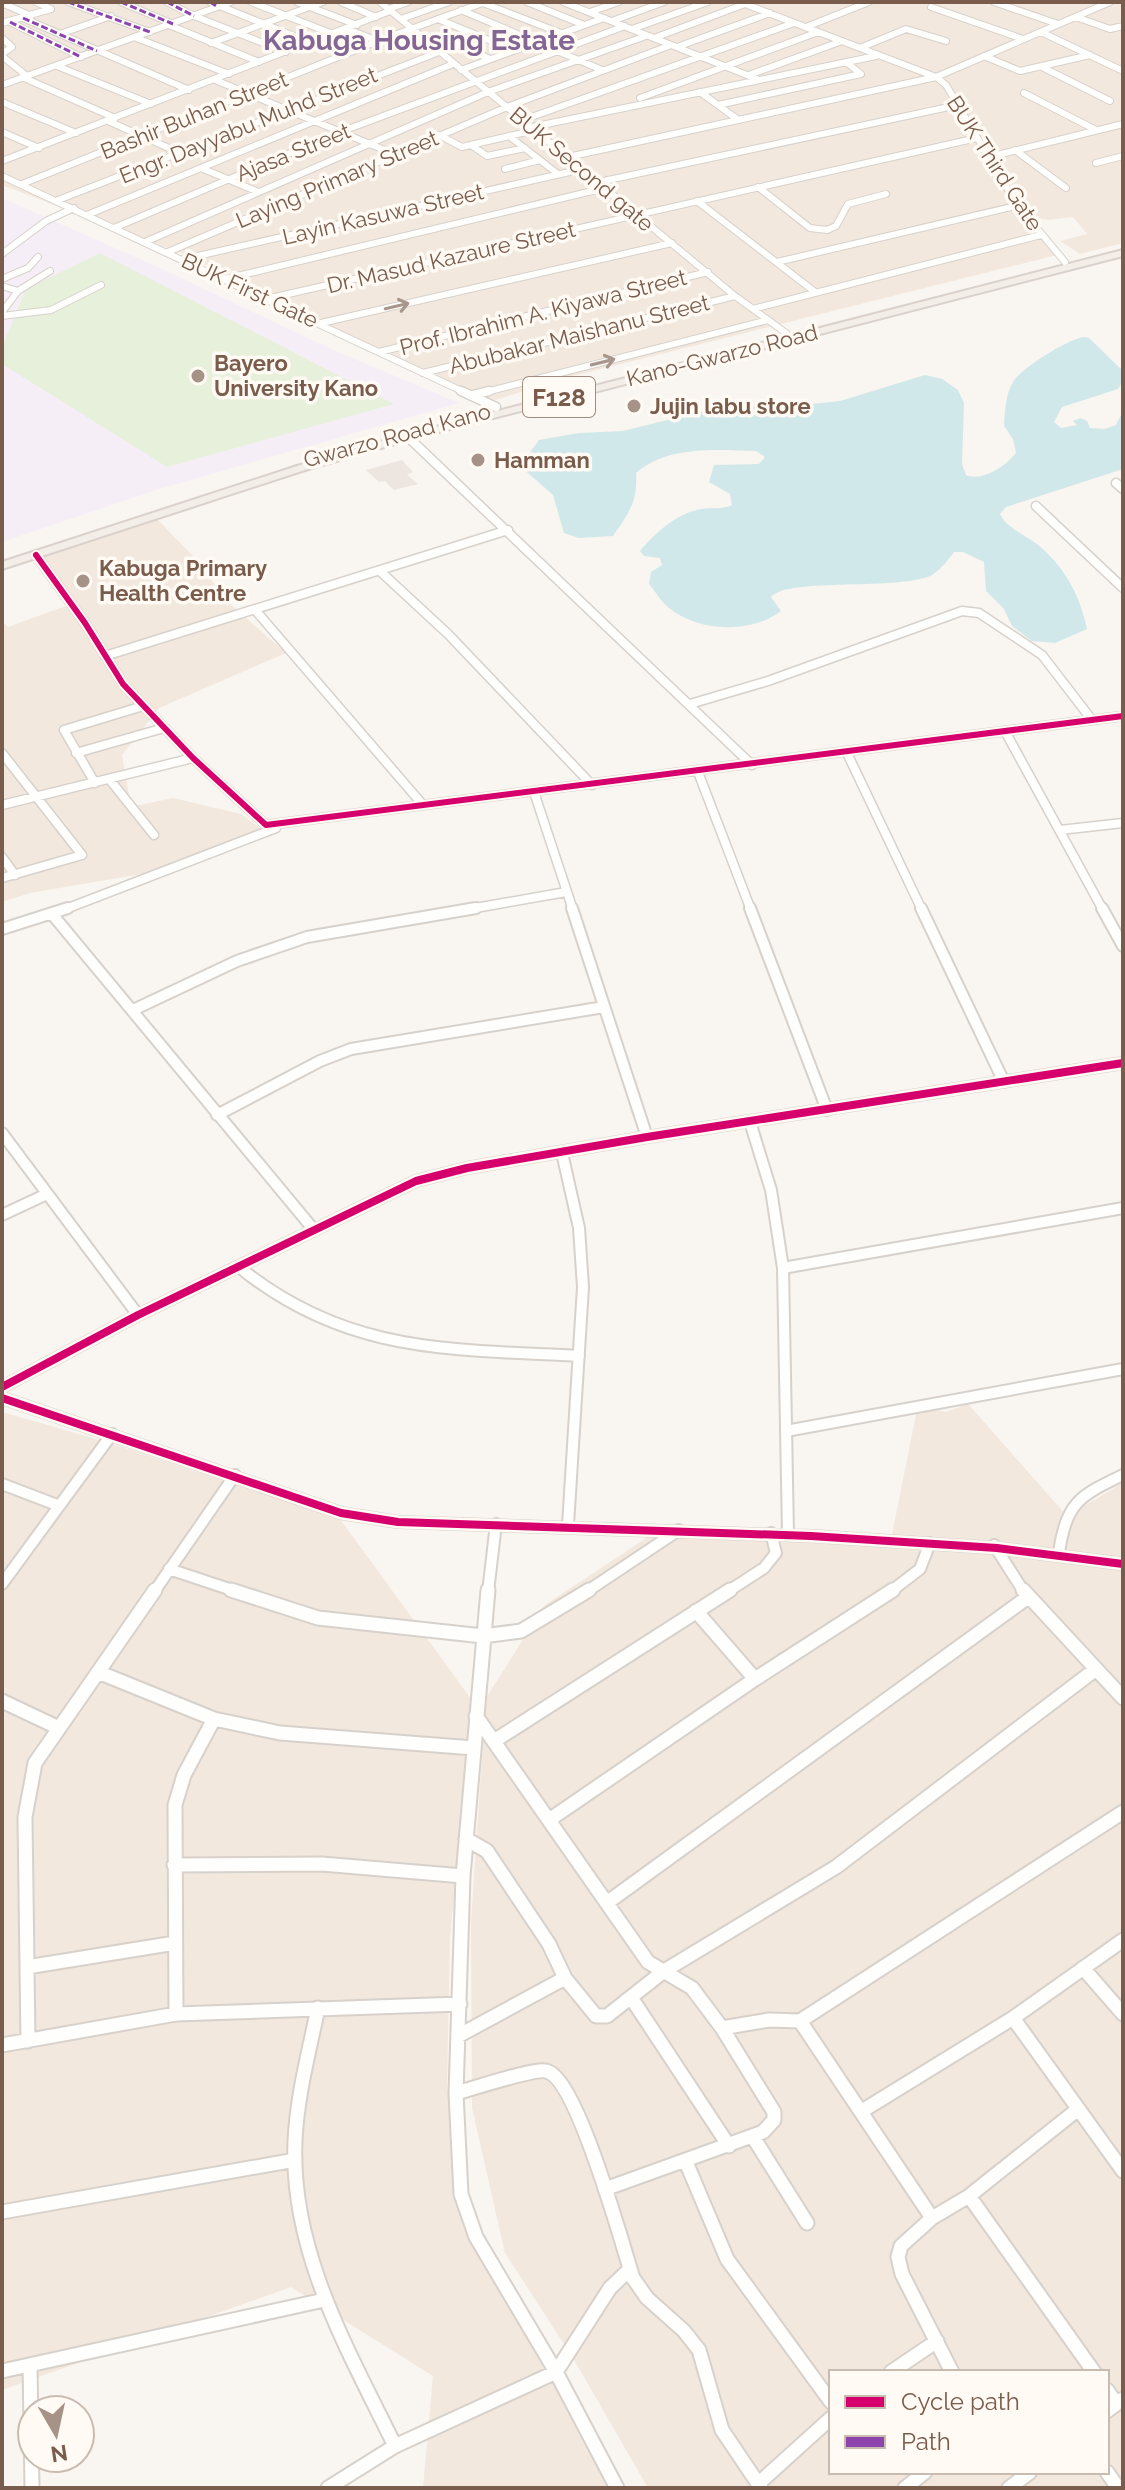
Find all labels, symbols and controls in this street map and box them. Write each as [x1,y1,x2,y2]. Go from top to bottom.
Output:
district label: Kabuga Housing Estate [263,24,575,57]
street label: Engr. Dayyabu Muhd Street [115,61,381,189]
street label: Bashir Buhan Street [97,65,292,164]
street label: BUK Third Gate [942,91,1048,235]
street label: BUK Second gate [505,101,659,237]
street label: Ajasa Street [232,117,355,187]
street label: Laying Primary Street [232,124,443,233]
street label: Layin Kasuwa Street [280,178,487,250]
street label: Dr. Masud Kazaure Street [324,216,578,298]
street label: BUK First Gate [178,247,322,333]
street label: Prof. Ibrahim A. Kiyawa Street [397,264,690,360]
street label: Abubakar Maishanu Street [446,289,712,379]
one-way arrow [383,298,409,313]
street label: Kano-Gwarzo Road [624,319,820,391]
place label: Bayero University Kano [214,350,378,401]
one-way arrow [589,353,615,368]
marker: Bayero University Kano [189,367,207,385]
road number: F128 [523,377,595,417]
place label: Jujin labu store [650,393,811,419]
marker: Jujin labu store [625,397,643,415]
street label: Gwarzo Road Kano [301,398,493,472]
place label: Hamman [494,447,590,473]
marker: Hamman [469,451,487,469]
place label: Kabuga Primary Health Centre [99,555,267,606]
marker: Kabuga Primary Health Centre [74,572,92,590]
legend [829,2370,1109,2474]
text: Cycle path [901,2387,1020,2416]
north arrow [16,2394,96,2474]
text: Path [901,2427,951,2456]
text: N [49,2440,69,2468]

